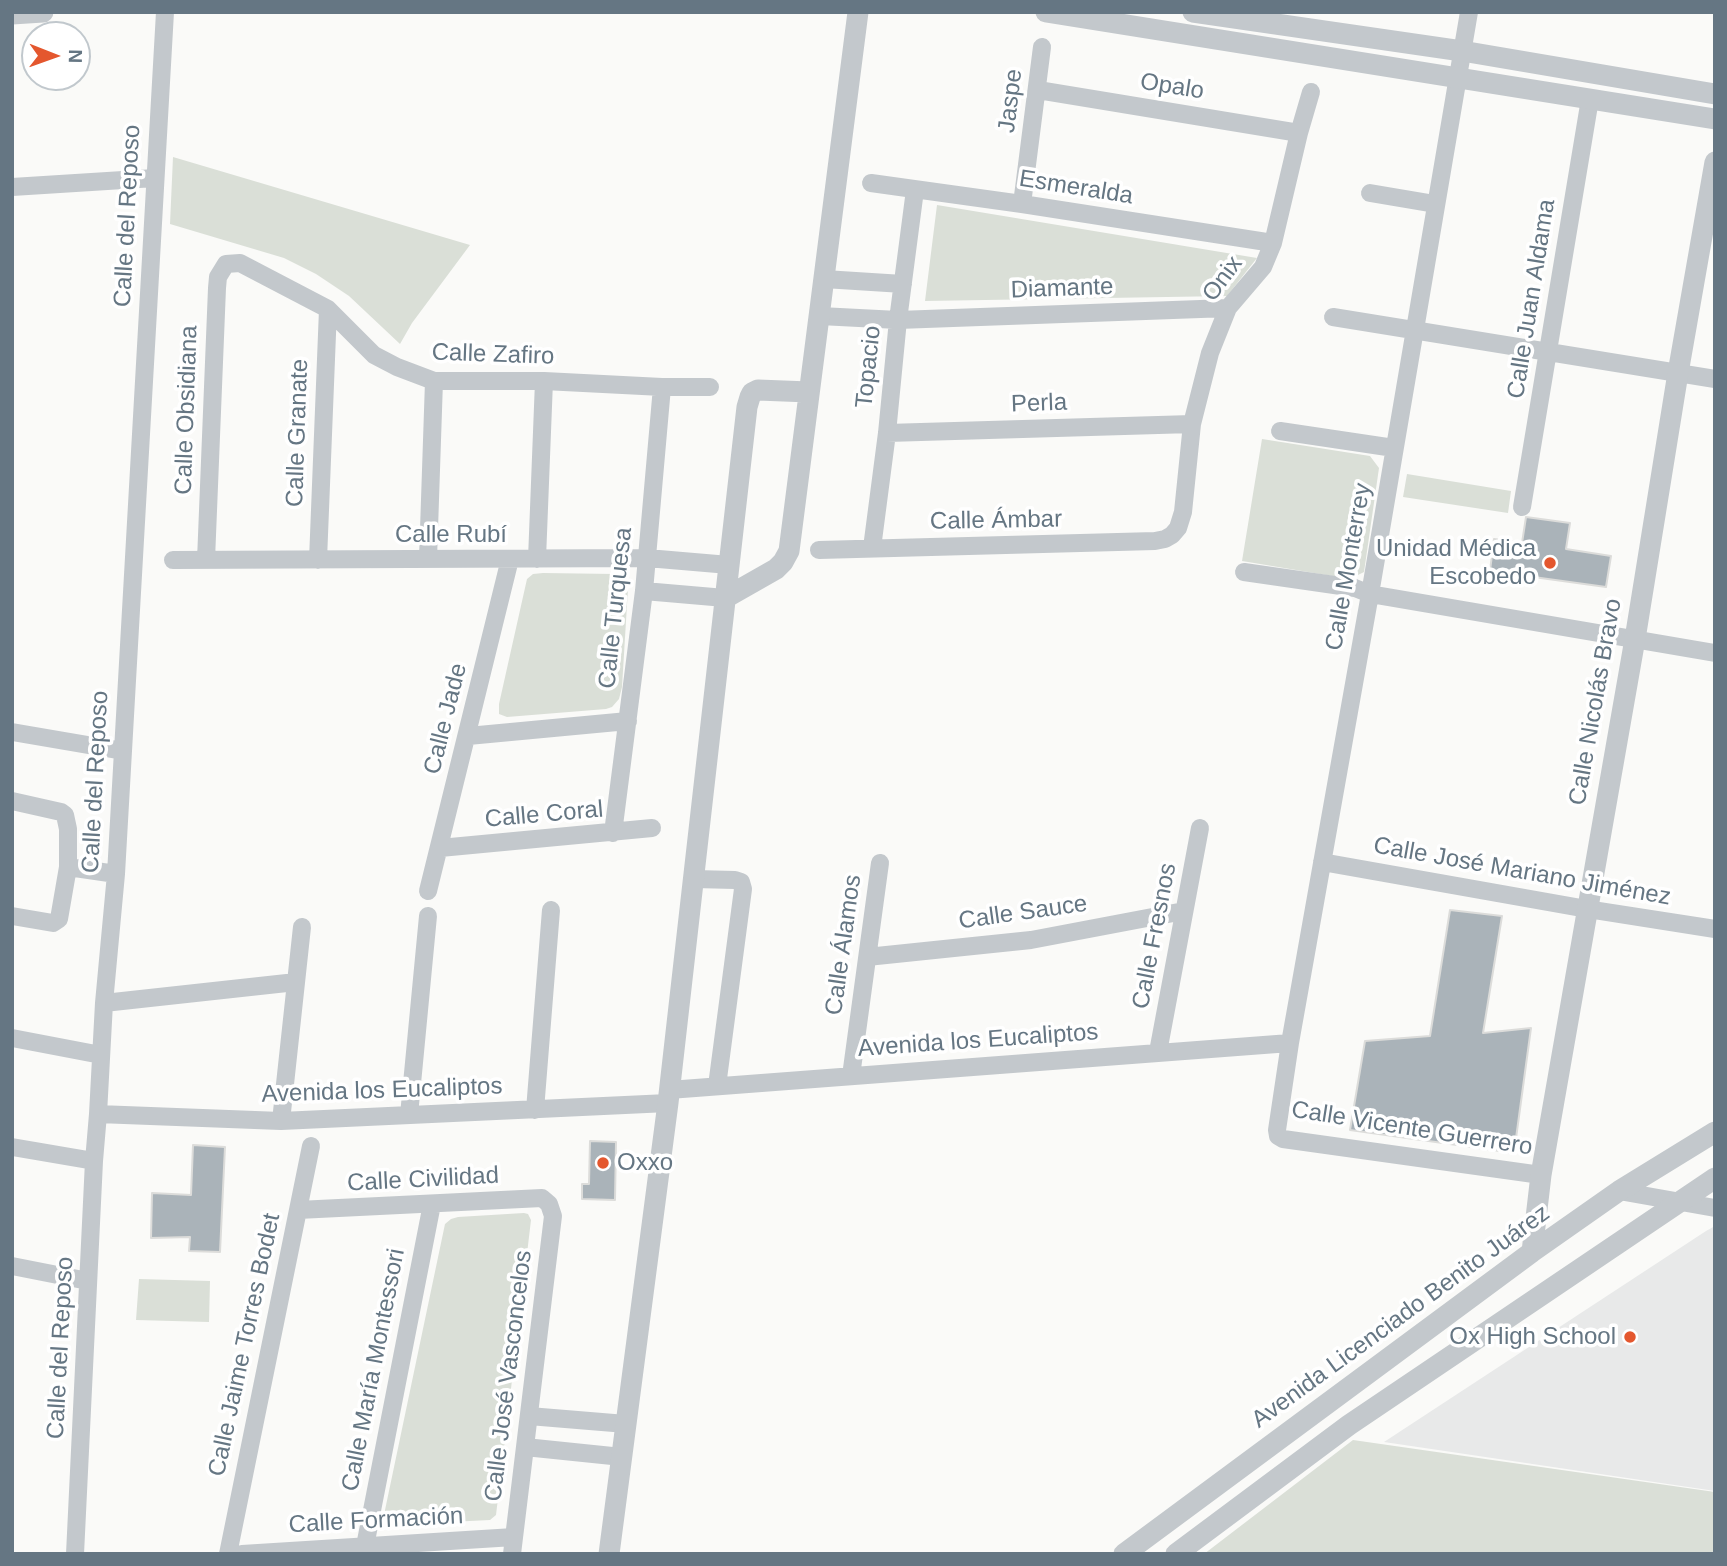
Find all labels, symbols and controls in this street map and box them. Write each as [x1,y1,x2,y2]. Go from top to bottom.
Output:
north arrow [21,21,91,91]
text: N [65,49,86,63]
street label: Jaspe [993,67,1029,135]
street label: Opalo [1138,68,1206,106]
street label: Calle del Reposo [109,124,147,308]
street label: Esmeralda [1017,165,1135,211]
street label: Calle Juan Aldama [1502,197,1562,401]
street label: Onix [1197,251,1249,307]
street label: Diamante [1010,273,1114,305]
street label: Topacio [850,324,888,410]
street label: Calle Obsidiana [170,325,204,495]
street label: Calle Zafiro [431,338,555,372]
street label: Calle Granate [281,359,315,507]
street label: Perla [1011,389,1067,419]
street label: Calle Monterrey [1320,481,1378,653]
street label: Calle Ámbar [930,505,1062,537]
street label: Calle Rubí [395,521,507,549]
street label: Calle Turquesa [593,526,639,690]
place label: Unidad Médica Escobedo [1376,535,1536,591]
marker: Unidad Médica Escobedo [1542,555,1558,571]
street label: Calle Nicolás Bravo [1564,596,1628,808]
street label: Calle Jade [418,660,474,778]
street label: Calle del Reposo [77,690,115,874]
street label: Calle Coral [484,795,604,835]
street label: Calle José Mariano Jiménez [1371,832,1673,912]
street label: Calle Fresnos [1127,861,1183,1011]
street label: Calle Álamos [820,873,868,1017]
street label: Calle Sauce [957,890,1089,936]
street label: Avenida los Eucaliptos [857,1018,1099,1064]
street label: Avenida los Eucaliptos [261,1072,503,1110]
street label: Calle Vicente Guerrero [1289,1096,1535,1162]
place label: Oxxo [617,1149,673,1177]
marker: Oxxo [595,1155,611,1171]
street label: Calle Civilidad [346,1162,500,1198]
street label: Avenida Licenciado Benito Juárez [1246,1199,1556,1435]
street label: Calle Jaime Torres Bodet [203,1211,287,1479]
street label: Calle María Montessori [336,1246,412,1494]
street label: Calle José Vasconcelos [479,1249,539,1503]
street label: Calle del Reposo [42,1256,80,1440]
place label: Ox High School [1449,1323,1616,1351]
marker: Ox High School [1622,1329,1638,1345]
street label: Calle Formación [288,1502,464,1540]

